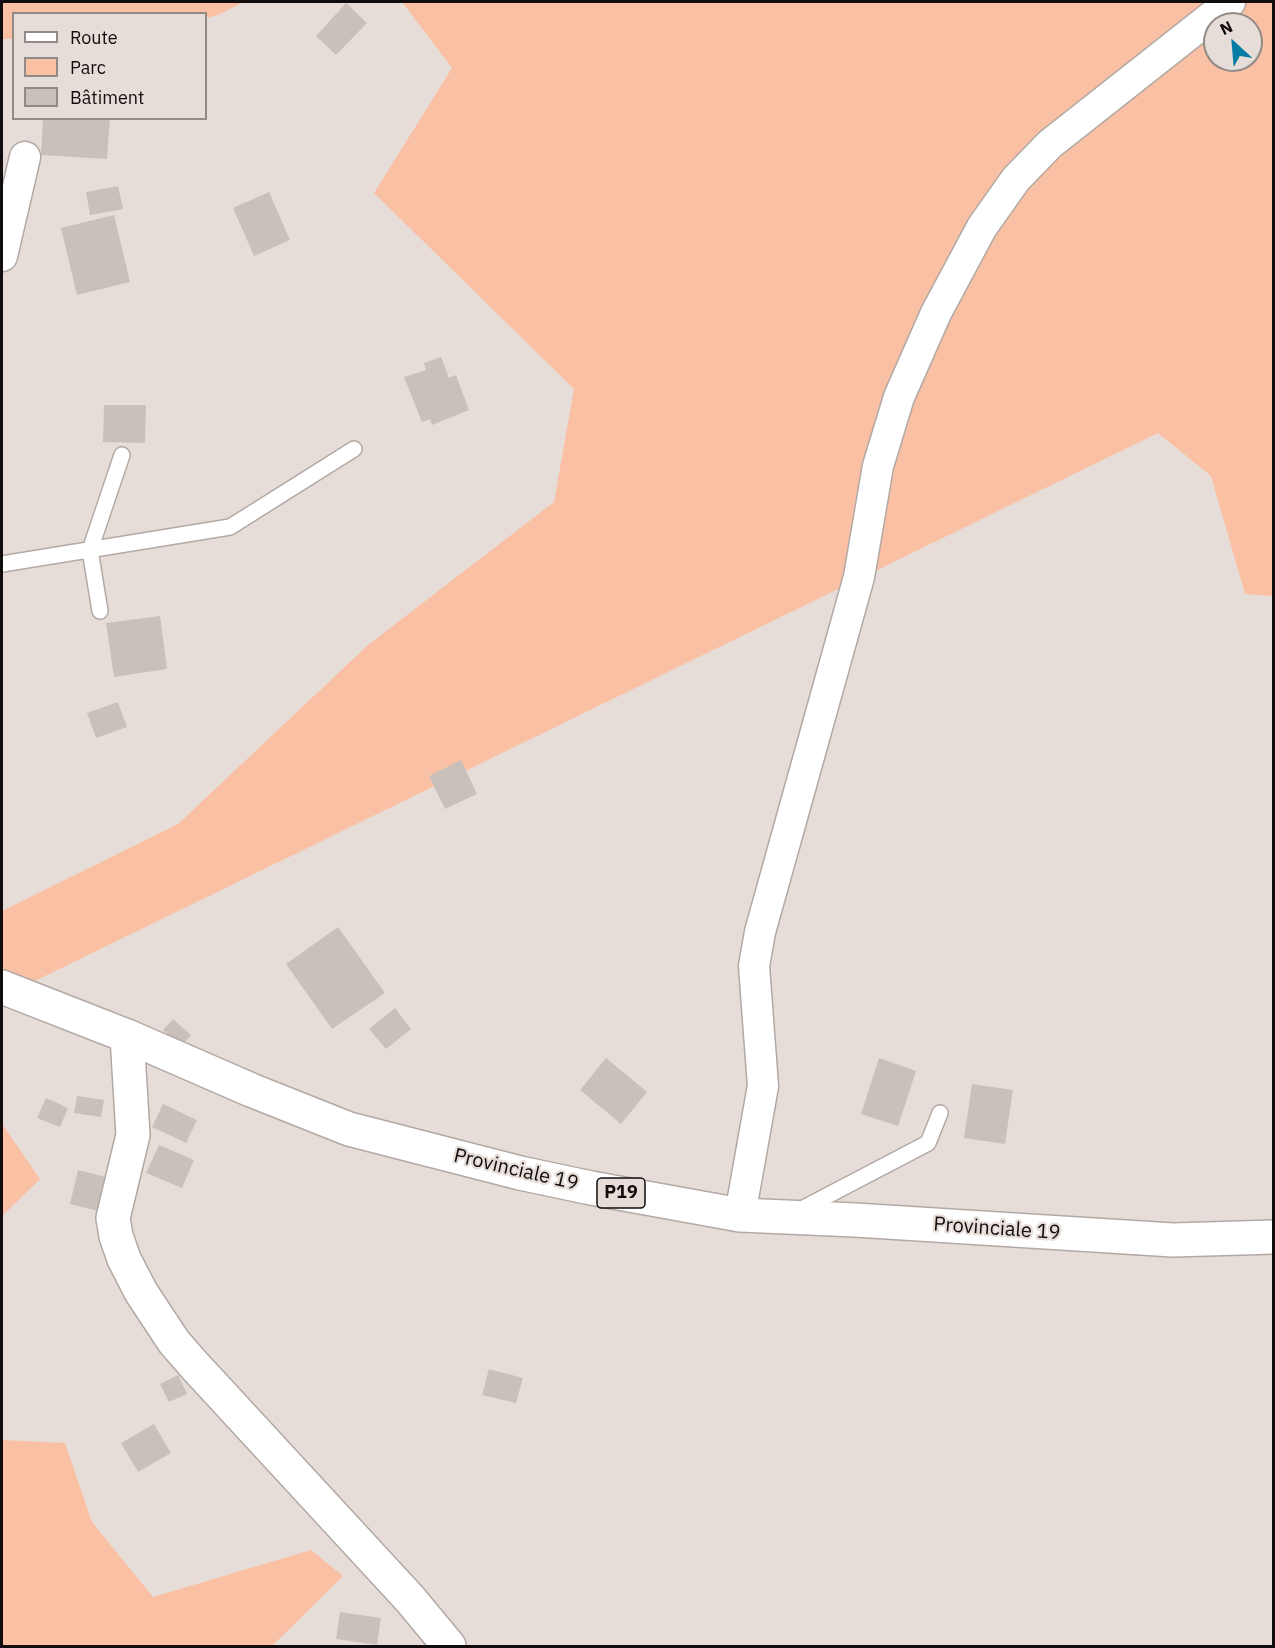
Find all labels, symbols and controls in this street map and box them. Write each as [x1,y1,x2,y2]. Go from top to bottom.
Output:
legend [12,12,207,120]
north arrow [1203,12,1263,72]
text: N [1216,16,1236,39]
text: Route [70,26,118,49]
text: Parc [70,56,106,79]
text: Bâtiment [70,86,144,109]
street label: Provinciale 19 [451,1144,581,1196]
road number: P19 [597,1178,645,1208]
street label: Provinciale 19 [933,1213,1061,1245]

